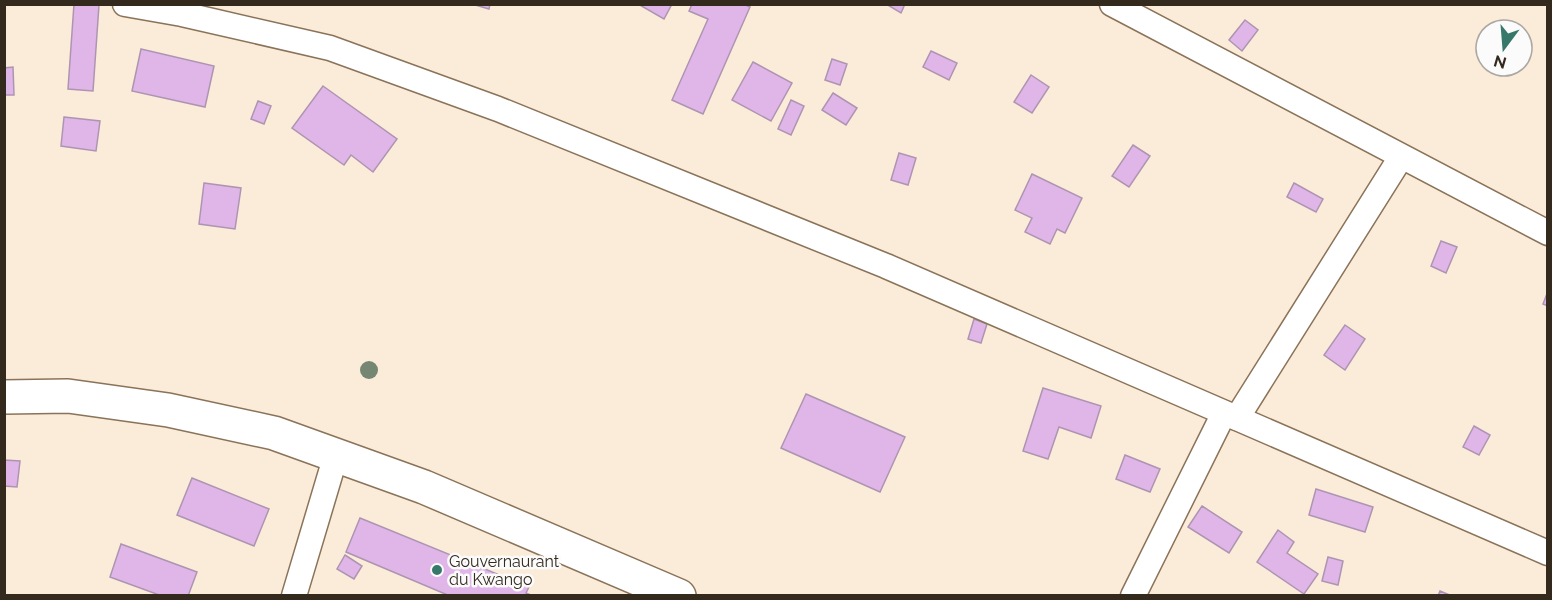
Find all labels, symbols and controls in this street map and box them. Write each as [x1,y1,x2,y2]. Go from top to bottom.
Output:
north arrow [1474,18,1534,78]
text: N [1492,51,1508,73]
place label: Gouvernaurant du Kwango [449,552,560,589]
marker: Gouvernaurant du Kwango [430,563,444,577]

